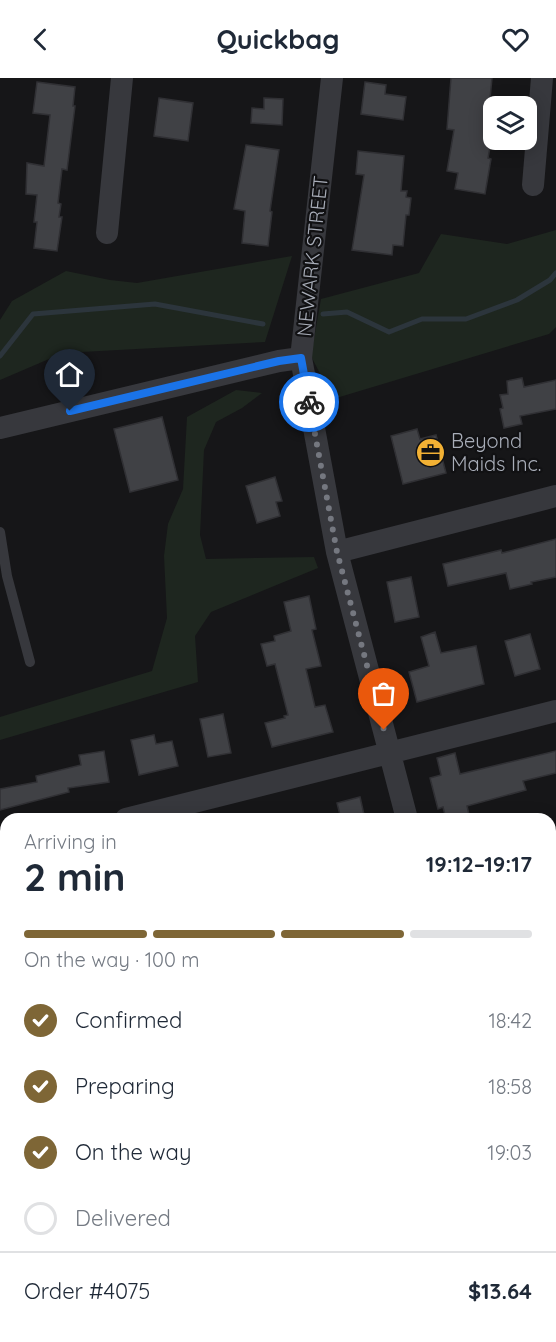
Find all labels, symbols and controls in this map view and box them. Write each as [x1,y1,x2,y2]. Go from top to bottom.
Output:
text: Quickbag [216,22,340,56]
icon: back [24,23,57,56]
icon: heart [499,23,532,56]
map controls [483,96,537,150]
button: layers [483,96,537,150]
street label: NEWARK STREET [291,174,333,338]
pin [44,349,95,411]
icon: home [53,358,86,391]
courier [279,372,339,432]
icon: bike [293,386,326,419]
place label: Beyond Maids Inc. [451,428,541,476]
office icon: Beyond Maids Inc. [414,436,446,468]
pin [358,668,409,730]
icon: bag [367,677,400,710]
text: Arriving in [24,829,117,854]
text: 19:12–19:17 [426,850,532,878]
text: 2 min [24,852,126,901]
text: On the way · 100 m [24,947,200,972]
icon: check [24,1004,57,1037]
text: Confirmed [75,1006,182,1034]
text: 18:42 [488,1008,532,1033]
icon: check [24,1070,57,1103]
text: Preparing [75,1072,175,1100]
text: 18:58 [488,1074,532,1099]
icon: check [24,1136,57,1169]
text: On the way [75,1138,191,1166]
text: 19:03 [487,1140,532,1165]
text: Delivered [75,1204,171,1232]
text: Order #4075 [24,1277,150,1305]
text: $13.64 [468,1277,532,1305]

